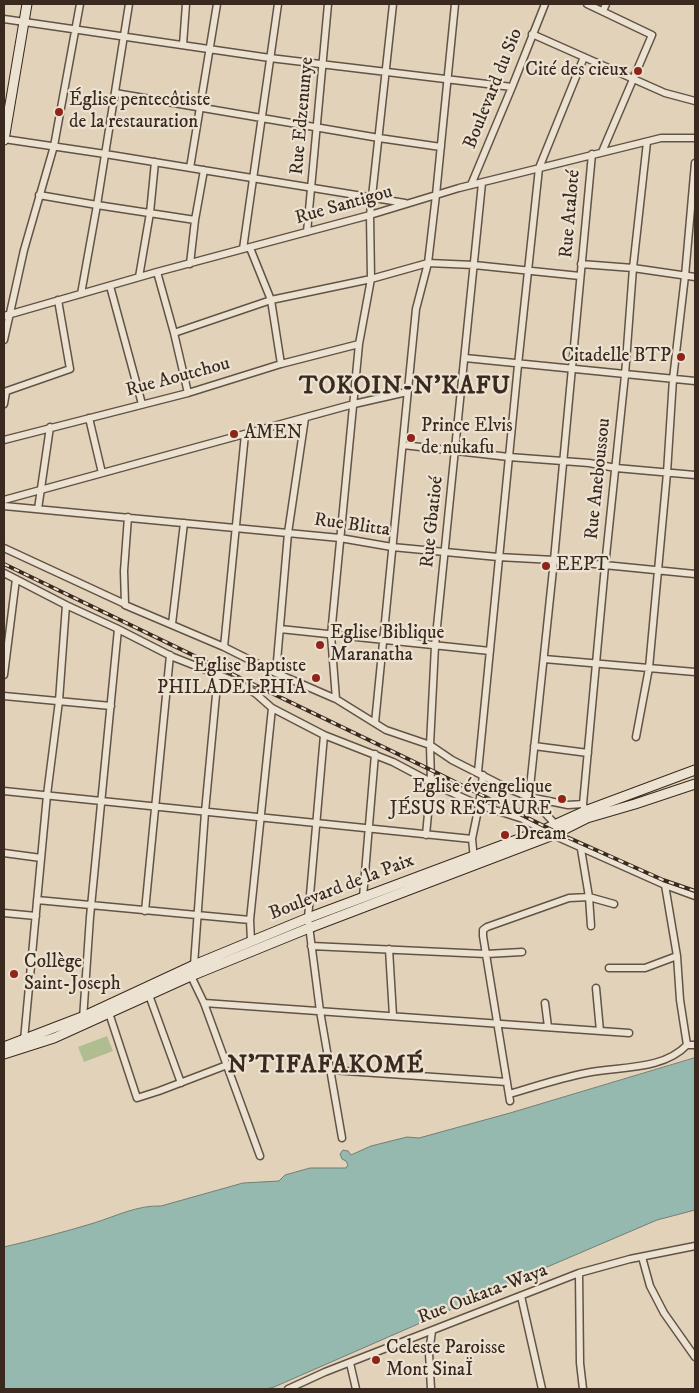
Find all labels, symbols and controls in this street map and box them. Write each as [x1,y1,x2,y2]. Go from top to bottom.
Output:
street label: Boulevard du Sio [459,25,529,153]
street label: Rue Edzenunye [286,56,320,176]
place label: Cité des cieux [525,60,628,82]
marker: Cité des cieux [632,65,644,77]
place label: Église pentecôtiste de la restauration [69,90,210,134]
marker: Église pentecôtiste de la restauration [53,106,65,118]
street label: Rue Ataloté [556,169,586,259]
street label: Rue Santigou [293,181,395,231]
place label: Citadelle BTP [561,346,671,368]
marker: Citadelle BTP [675,351,687,363]
street label: Rue Aoutchou [123,353,233,403]
district label: TOKOIN-N'KAFU [298,374,512,402]
place label: Prince Elvis de nukafu [421,416,513,460]
street label: Rue Aneboussou [581,417,617,541]
place label: AMEN [244,423,303,445]
marker: AMEN [228,428,240,440]
marker: Prince Elvis de nukafu [405,432,417,444]
street label: Rue Gbatioé [417,475,449,569]
street label: Rue Blitta [313,509,391,543]
place label: EEPT [556,555,609,577]
marker: EEPT [540,560,552,572]
place label: Eglise Biblique Maranatha [330,623,444,667]
marker: Eglise Biblique Maranatha [314,639,326,651]
place label: Eglise Baptiste PHILADELPHIA [157,656,306,700]
marker: Eglise Baptiste PHILADELPHIA [310,672,322,684]
place label: Eglise évengelique JÉSUS RESTAURE [390,777,552,821]
marker: Eglise évengelique JÉSUS RESTAURE [556,793,568,805]
place label: Dream [515,824,566,846]
marker: Dream [499,829,511,841]
street label: Boulevard de la Paix [266,850,418,926]
place label: Collège Saint-Joseph [24,952,121,996]
marker: Collège Saint-Joseph [8,968,20,980]
district label: N'TIFAFAKOMÉ [226,1053,426,1081]
street label: Rue Oukata-Waya [415,1260,551,1330]
place label: Celeste Paroisse Mont SinaÏ [386,1338,505,1382]
marker: Celeste Paroisse Mont SinaÏ [370,1354,382,1366]

